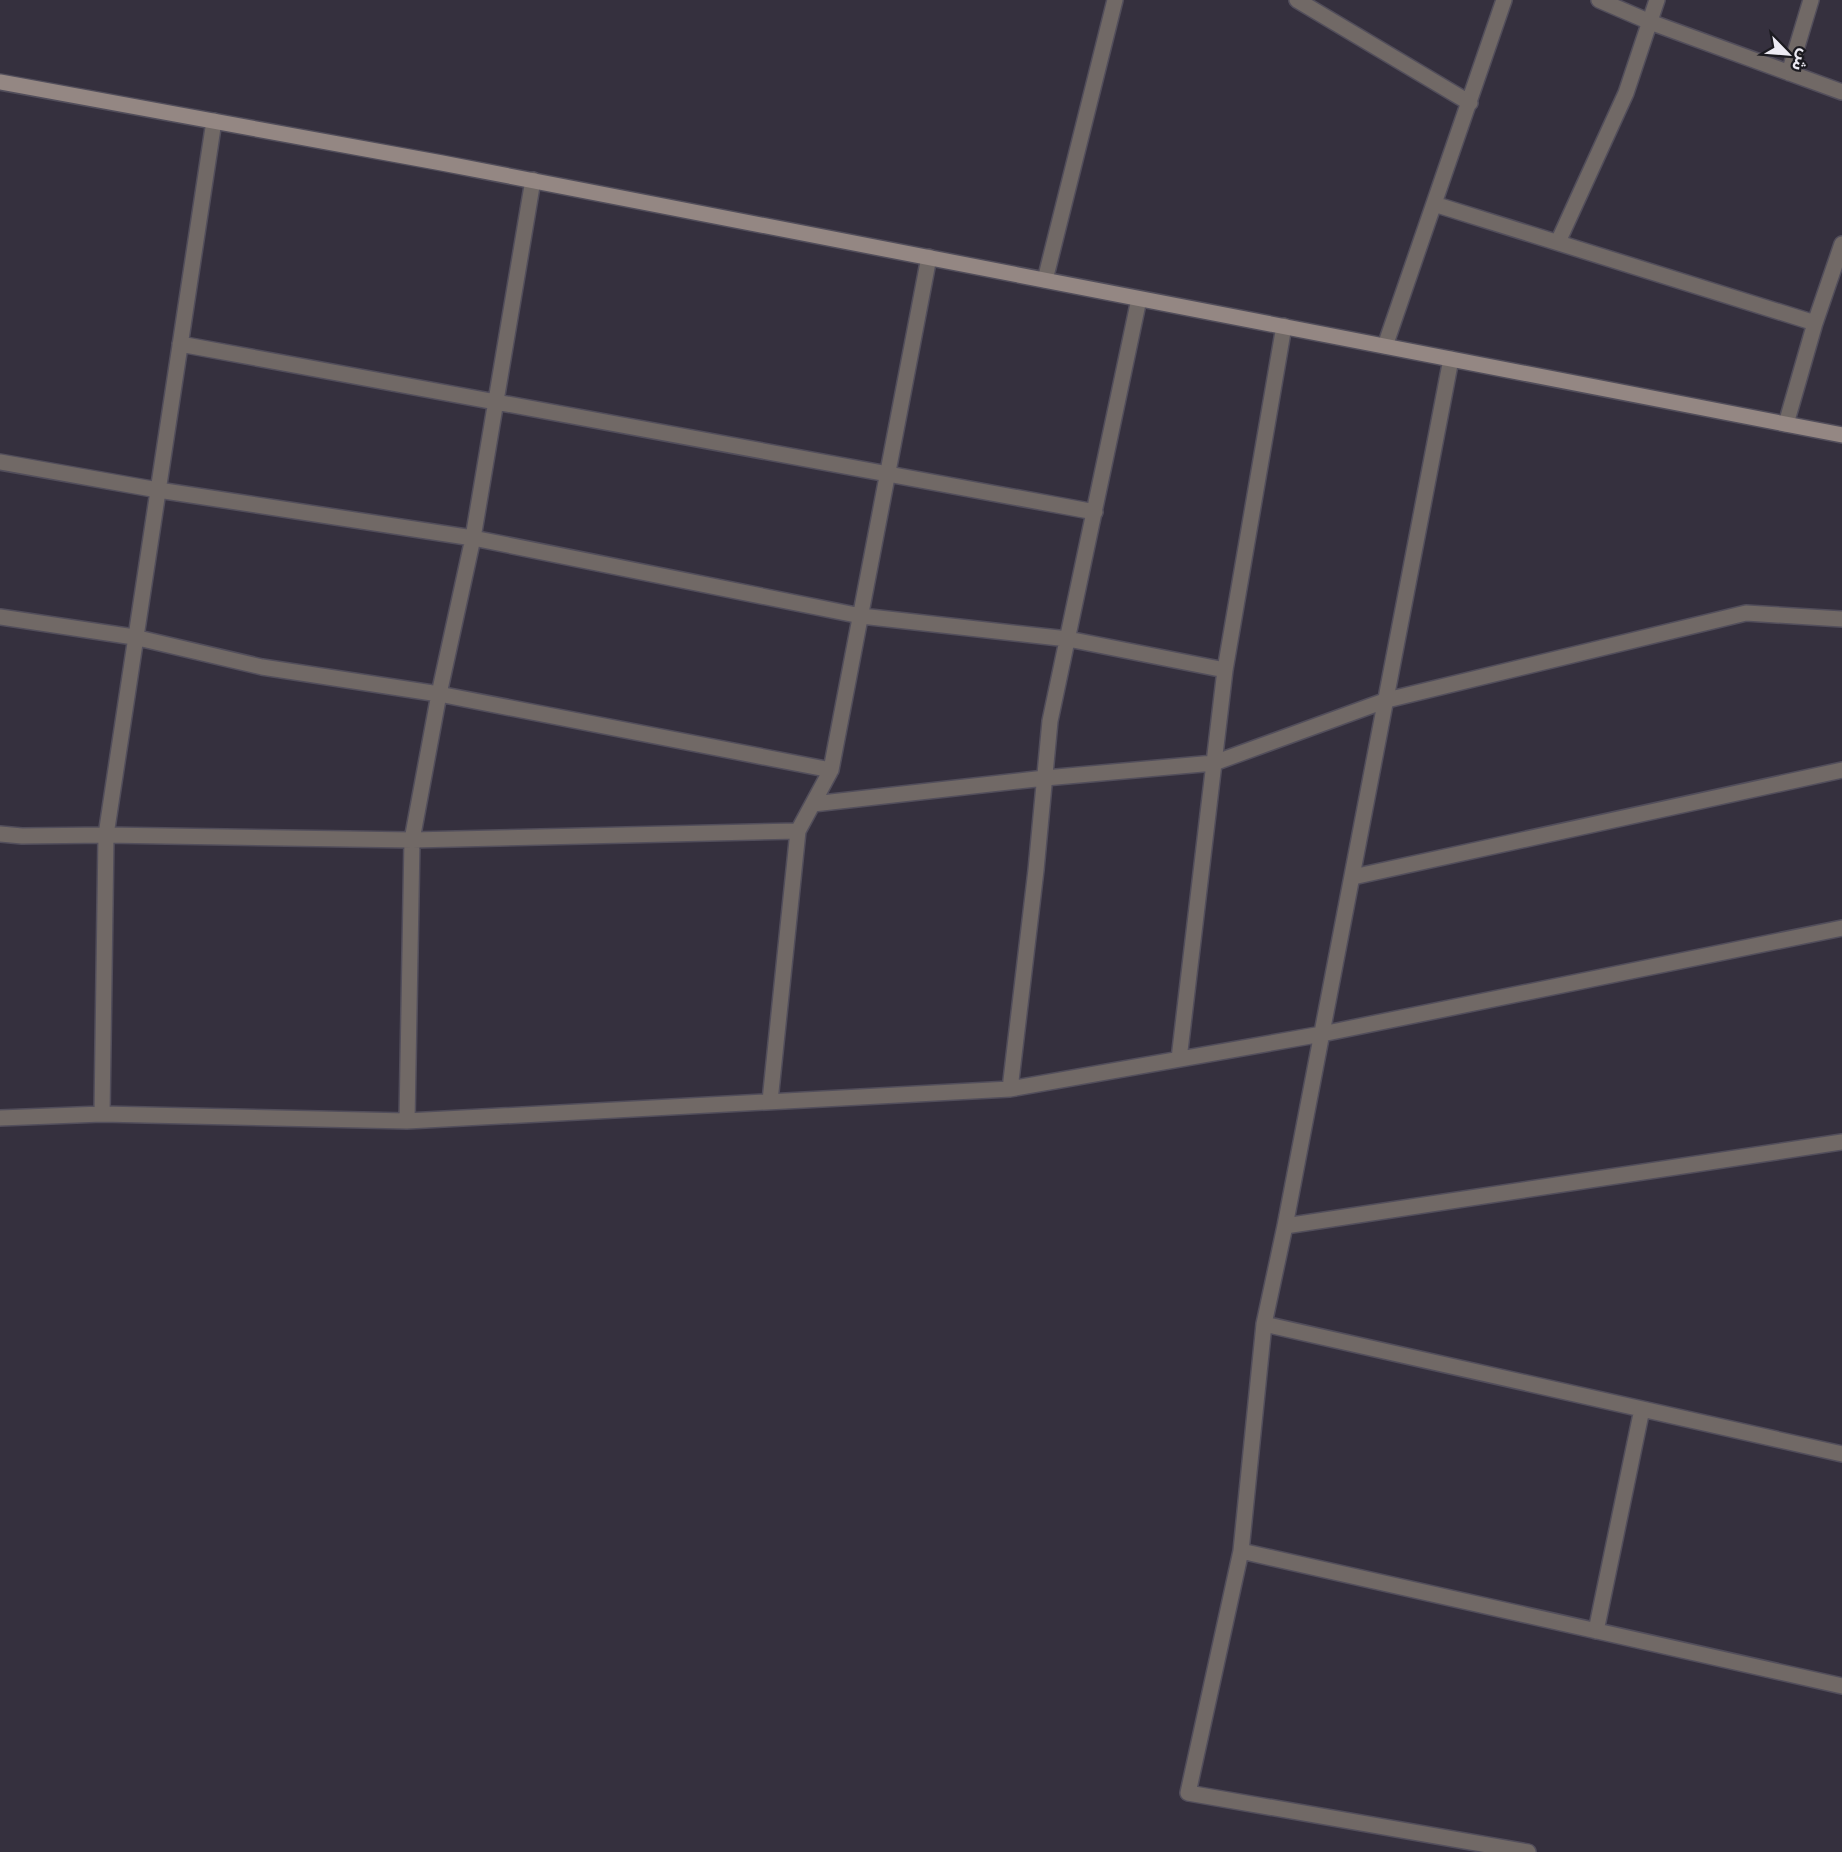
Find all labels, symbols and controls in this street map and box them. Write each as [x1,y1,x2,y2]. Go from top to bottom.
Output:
north arrow [1758,24,1818,84]
text: ش [1787,46,1816,75]

